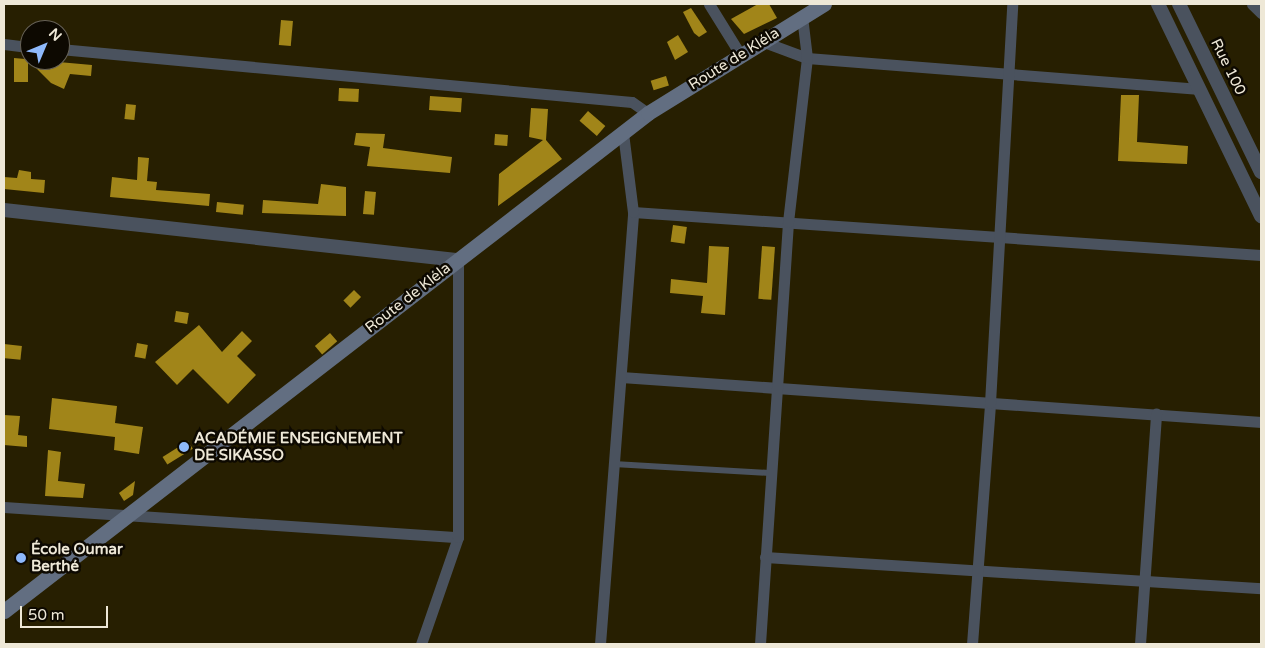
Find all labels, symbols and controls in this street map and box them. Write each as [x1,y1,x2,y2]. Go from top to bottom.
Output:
north arrow [20,20,70,70]
street label: Route de Kléla [685,24,783,94]
text: N [45,25,65,45]
street label: Rue 100 [1207,36,1249,98]
street label: Route de Kléla [362,259,454,337]
place label: ACADÉMIE ENSEIGNEMENT DE SIKASSO [194,429,403,464]
marker: ACADÉMIE ENSEIGNEMENT DE SIKASSO [178,441,190,453]
place label: École Oumar Berthé [31,540,123,575]
marker: École Oumar Berthé [15,552,27,564]
scale bar [22,596,110,628]
text: 50 m [28,606,65,624]

